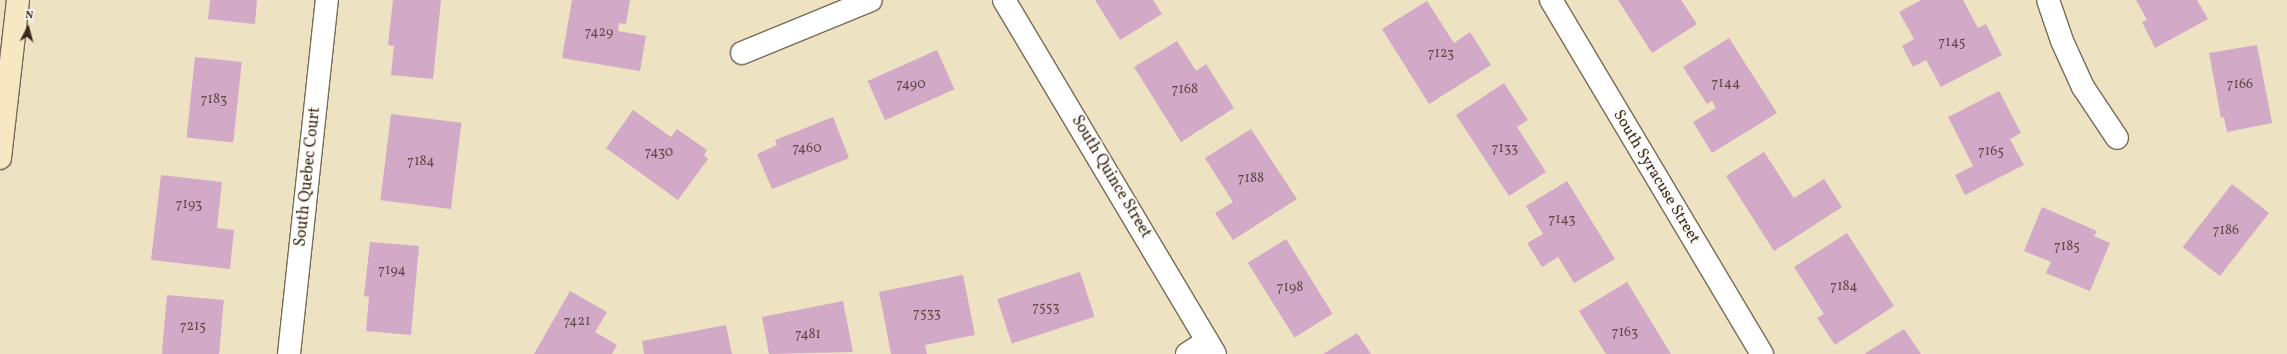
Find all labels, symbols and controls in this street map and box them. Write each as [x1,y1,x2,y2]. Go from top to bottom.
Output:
north arrow [8,8,48,48]
text: N [25,8,34,23]
house number: 7429 [585,25,613,41]
house number: 7145 [1939,35,1965,51]
house number: 7123 [1428,46,1454,62]
house number: 7144 [1712,76,1740,92]
house number: 7490 [896,77,926,93]
house number: 7166 [2227,77,2253,93]
house number: 7168 [1172,82,1198,98]
house number: 7183 [201,92,227,108]
street label: South Quebec Court [291,106,325,248]
street label: South Syracuse Street [1608,107,1704,247]
street label: South Quince Street [1067,112,1155,242]
house number: 7460 [792,141,822,157]
house number: 7133 [1492,141,1518,157]
house number: 7165 [1978,144,2004,160]
house number: 7430 [645,145,673,161]
house number: 7184 [407,154,435,170]
house number: 7188 [1238,171,1264,187]
house number: 7193 [176,197,202,213]
house number: 7143 [1548,212,1576,228]
house number: 7186 [2213,223,2239,239]
house number: 7185 [2054,239,2080,255]
house number: 7194 [378,263,406,279]
house number: 7184 [1830,279,1858,295]
house number: 7198 [1277,280,1303,296]
house number: 7553 [1032,300,1060,316]
house number: 7533 [913,306,941,322]
house number: 7421 [564,314,590,330]
house number: 7215 [180,319,206,335]
house number: 7163 [1612,325,1638,341]
house number: 7481 [795,327,821,343]

